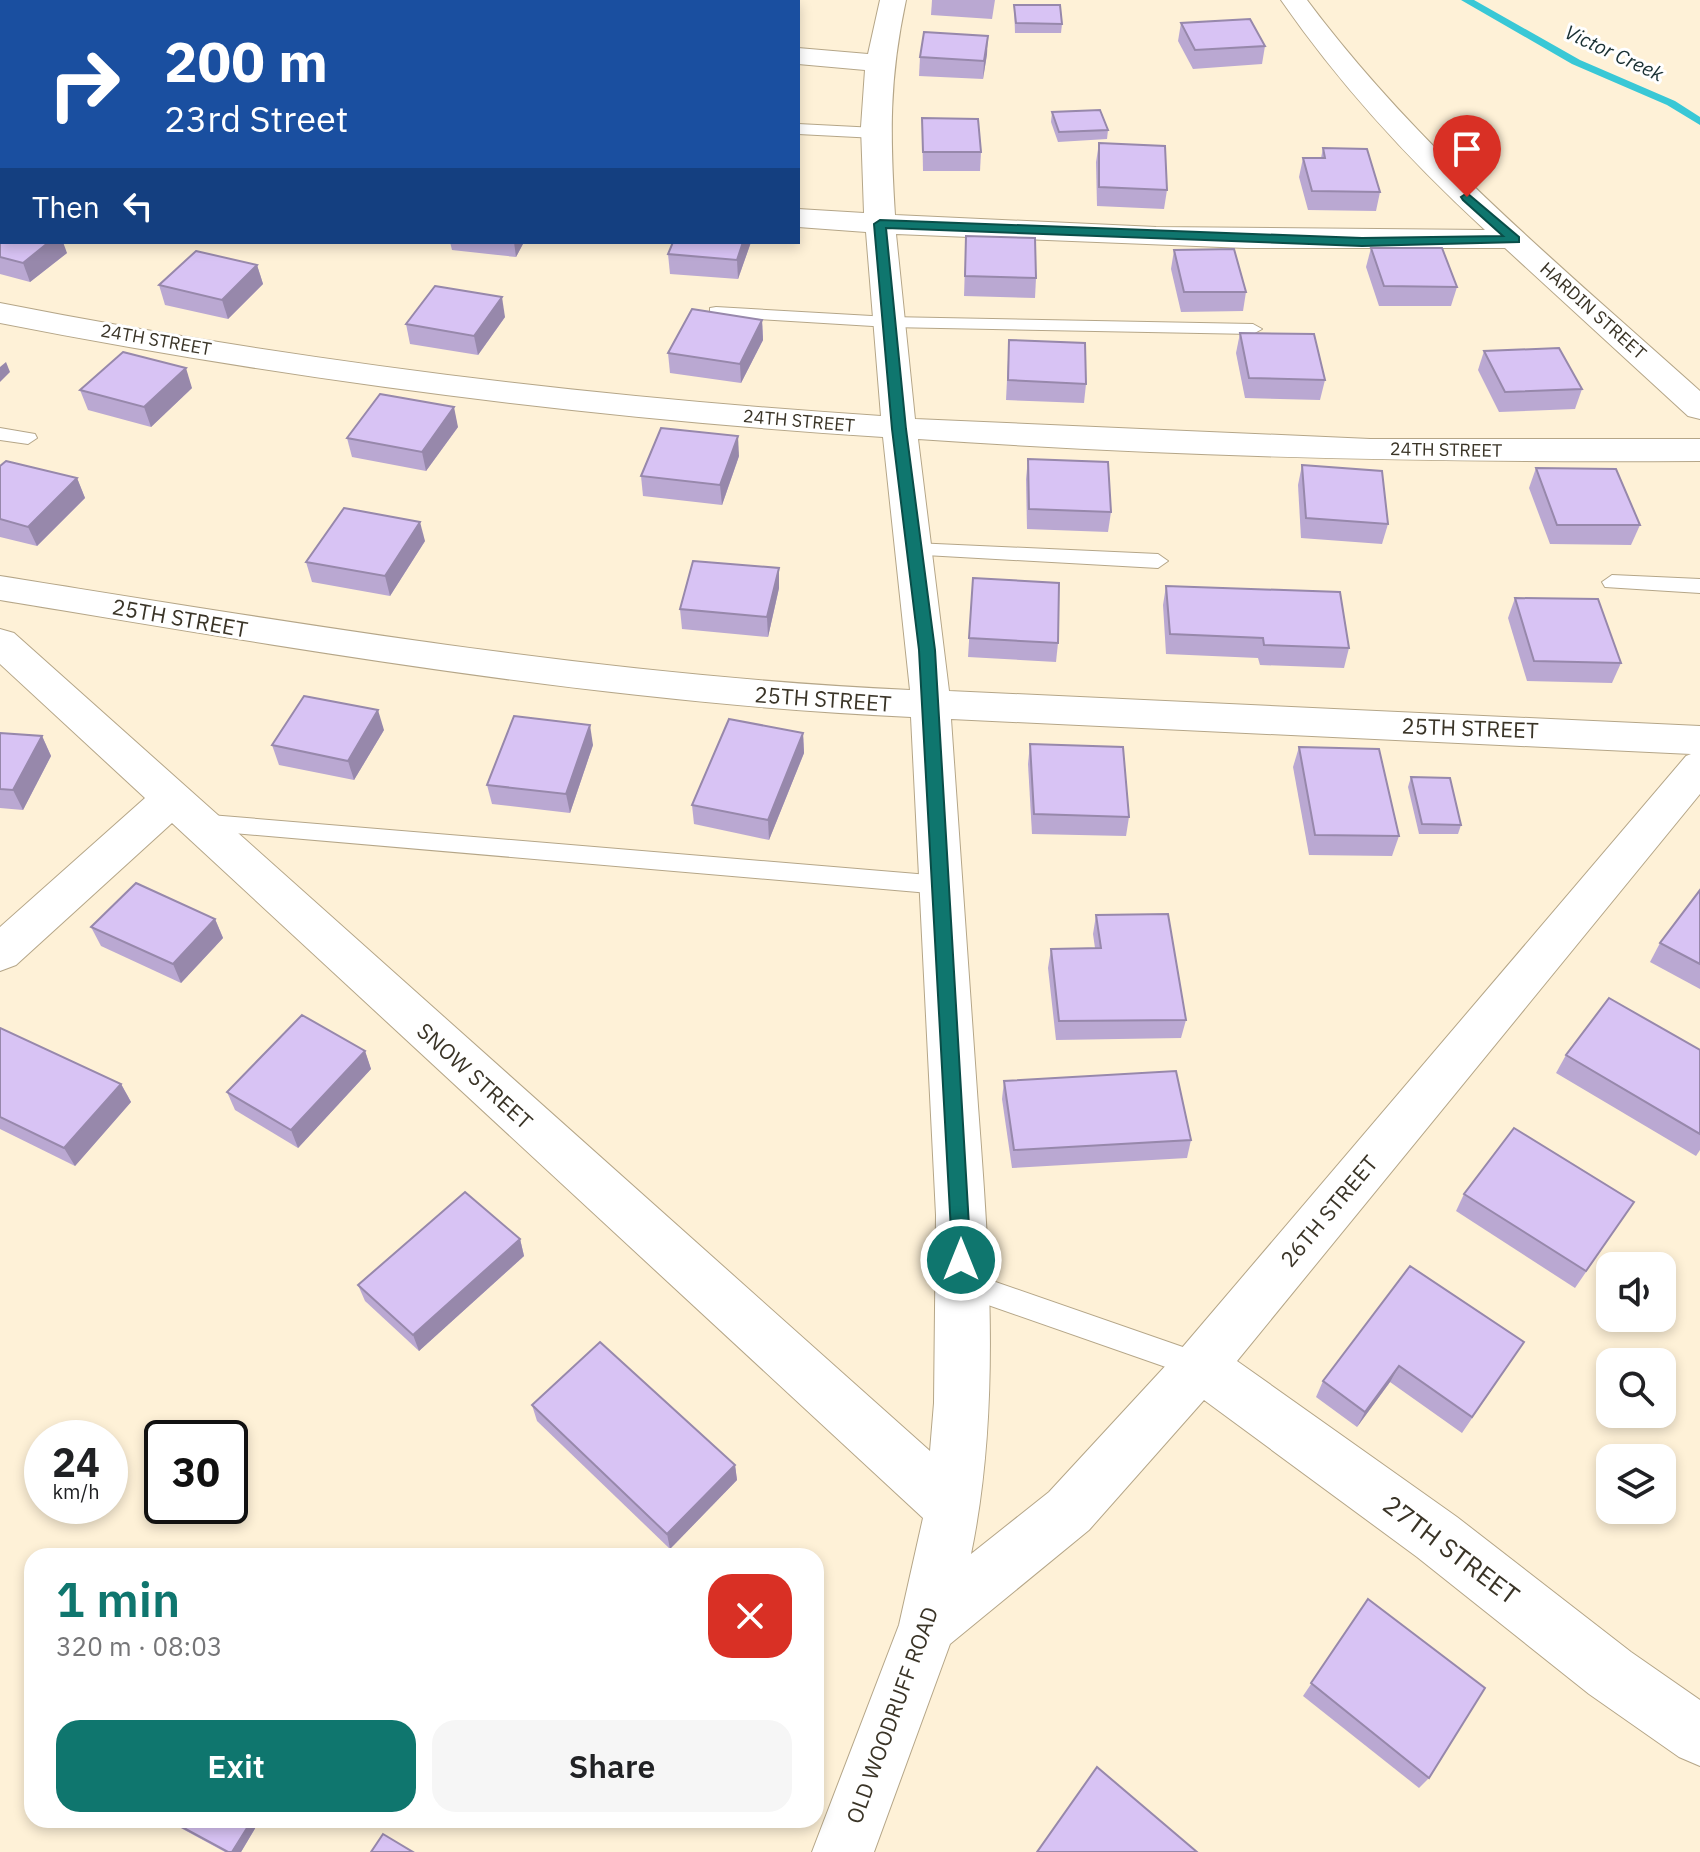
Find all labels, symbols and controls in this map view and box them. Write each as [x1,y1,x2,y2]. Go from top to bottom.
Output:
water label: Victor Creek [1560,18,1669,87]
text: 200 m [164,25,328,97]
icon: right [32,32,136,136]
text: 23rd Street [164,95,348,142]
pin [1433,115,1501,197]
icon: arrive [1445,127,1489,171]
icon: left [116,184,160,228]
text: Then [32,187,100,226]
street label: HARDIN STREET [1535,257,1651,364]
street label: 24TH STREET [99,318,213,361]
street label: 24TH STREET [742,404,856,437]
street label: 24TH STREET [1390,437,1502,462]
street label: 25TH STREET [110,591,251,644]
street label: 25TH STREET [754,679,893,718]
street label: 25TH STREET [1401,711,1539,744]
street label: SNOW STREET [411,1016,540,1136]
street label: 26TH STREET [1273,1149,1384,1273]
position arrow [919,1218,1003,1302]
map controls [1596,1252,1676,1524]
button: sound [1596,1252,1676,1332]
button: search [1596,1348,1676,1428]
speed limit sign: 30 [144,1420,248,1524]
text: 24 [52,1436,100,1488]
button: layers [1596,1444,1676,1524]
text: km/h [52,1478,100,1505]
street label: 27TH STREET [1377,1487,1527,1612]
text: 1 min [56,1568,180,1630]
button: close [708,1574,792,1658]
street label: OLD WOODRUFF ROAD [839,1602,944,1827]
text: 320 m · 08:03 [56,1629,222,1663]
button: Exit [56,1720,416,1812]
button: Share [432,1720,792,1812]

